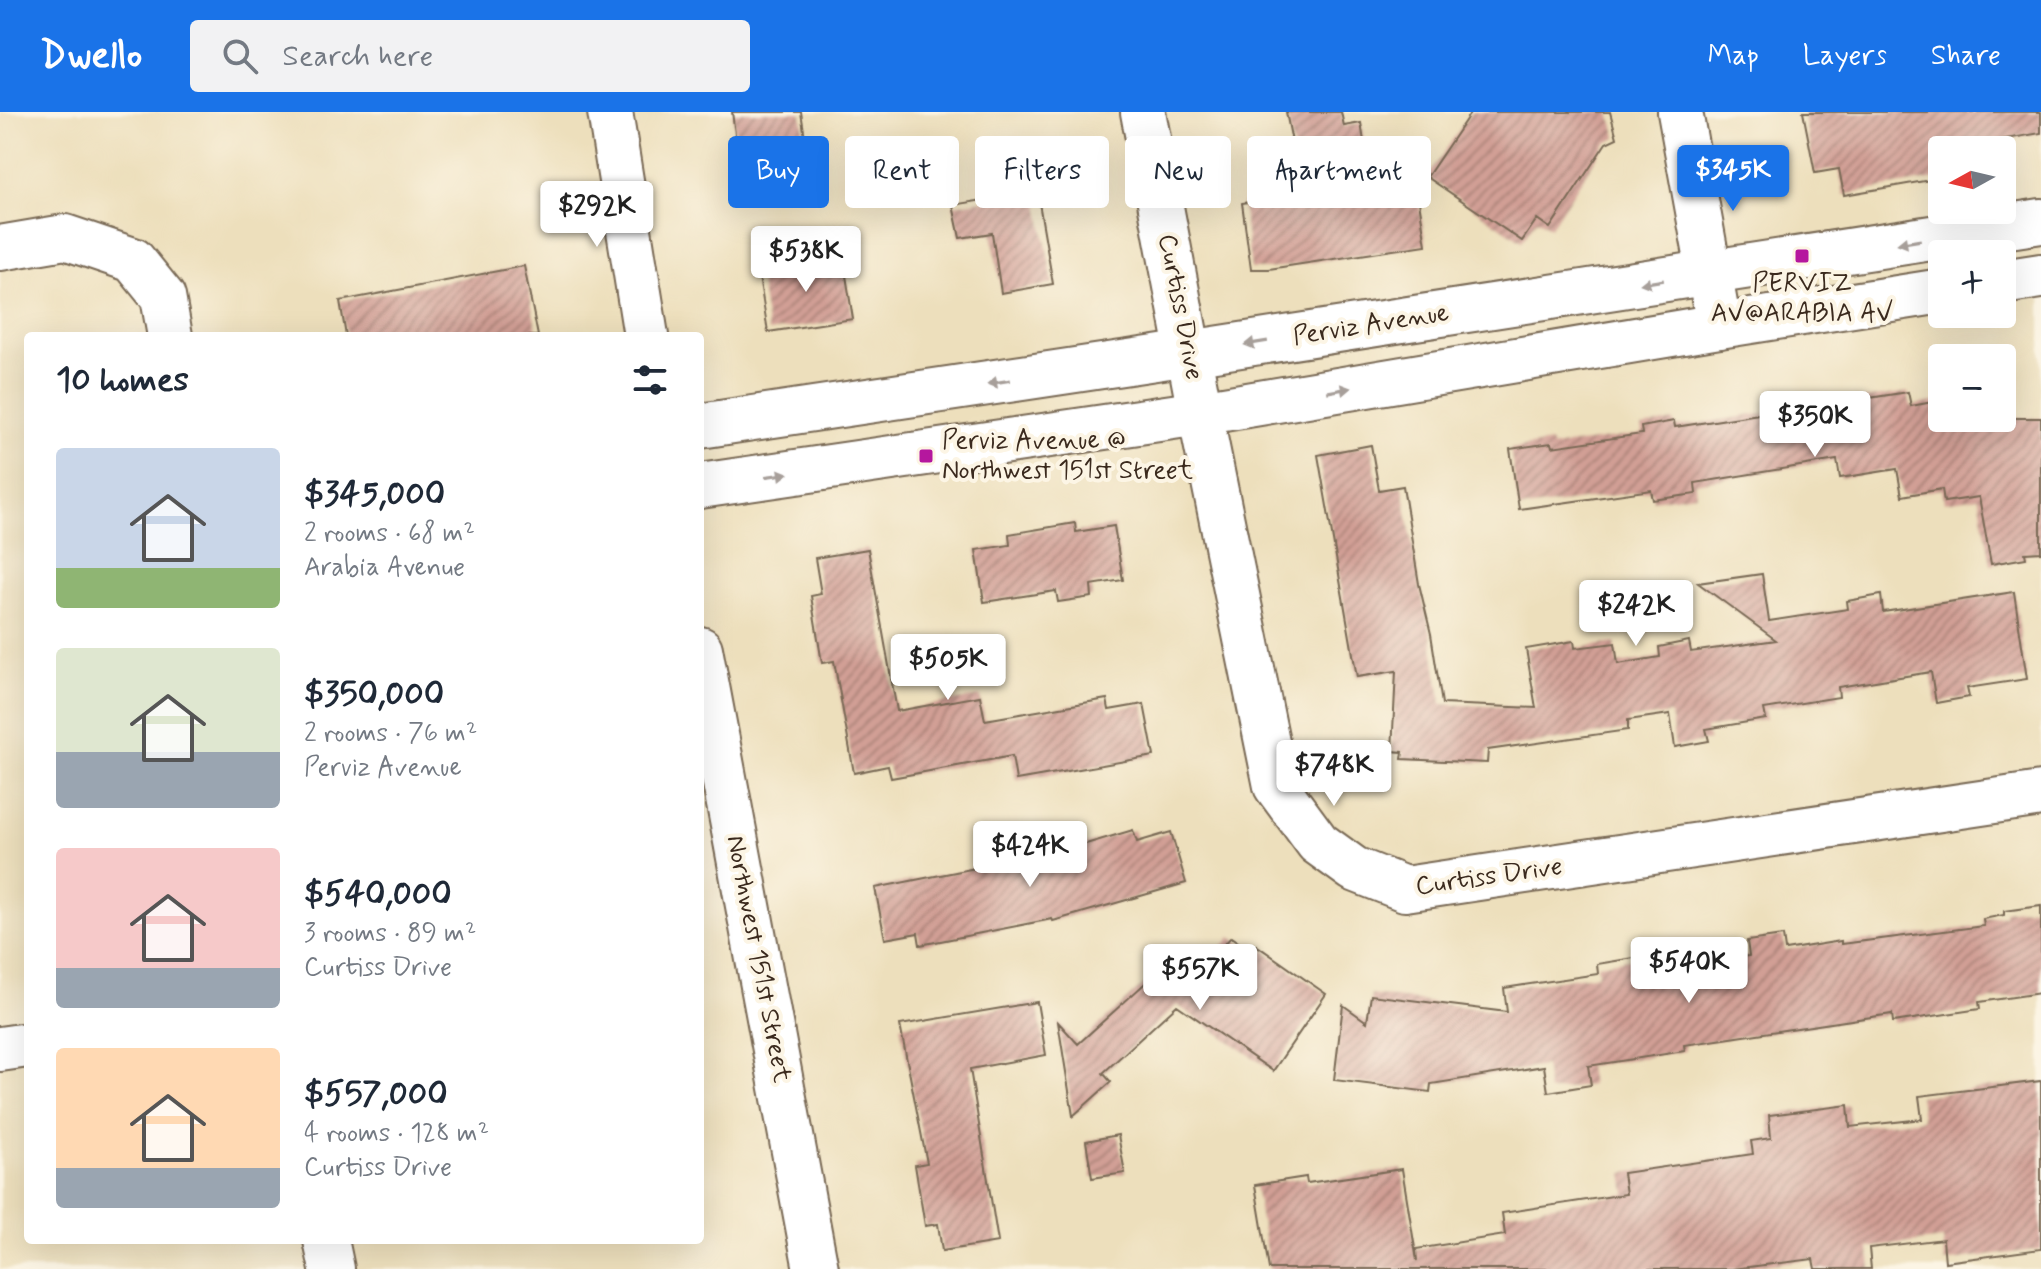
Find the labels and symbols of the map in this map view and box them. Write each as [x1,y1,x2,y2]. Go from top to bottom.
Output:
north arrow [1928,136,2016,224]
pin: $345K [1677,145,1789,213]
pin: $292K [541,181,653,249]
pin: $538K [750,226,862,294]
street label: Curtiss Drive [1149,231,1211,383]
one-way arrow [1896,236,1921,248]
marker: PERVIZ AV@ARABIA AV [1793,247,1811,265]
place label: PERVIZ AV@ARABIA AV [1711,267,1893,331]
one-way arrow [1639,276,1664,288]
street label: Perviz Avenue [1290,296,1452,354]
one-way arrow [1244,337,1269,350]
one-way arrow [986,376,1011,389]
one-way arrow [1327,383,1352,395]
pin: $350K [1759,391,1871,459]
place label: Perviz Avenue @ Northwest 151st Street [942,424,1193,488]
marker: Perviz Avenue @ Northwest 151st Street [917,447,935,465]
one-way arrow [765,468,790,481]
pin: $242K [1580,580,1692,648]
pin: $505K [892,634,1004,702]
pin: $748K [1278,740,1390,808]
pin: $424K [974,821,1086,889]
street label: Northwest 151st Street [717,833,799,1085]
street label: Curtiss Drive [1413,850,1565,904]
pin: $540K [1633,937,1745,1005]
pin: $557K [1144,944,1256,1012]

